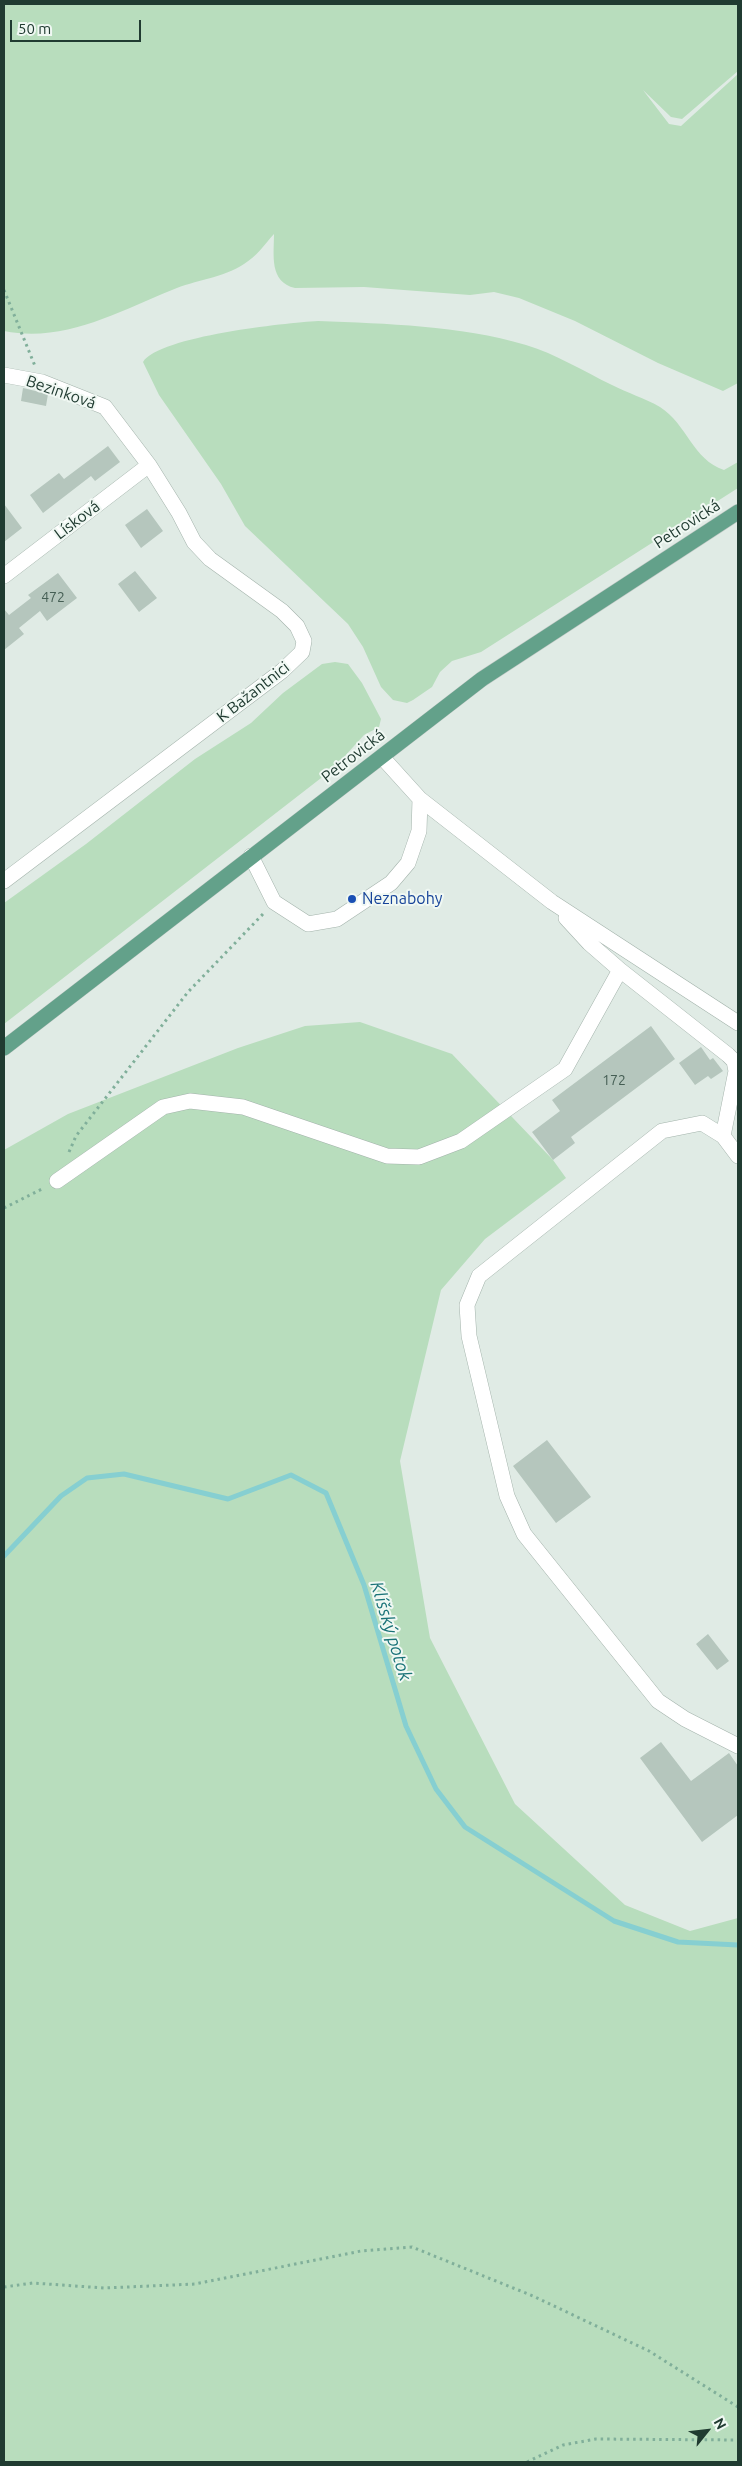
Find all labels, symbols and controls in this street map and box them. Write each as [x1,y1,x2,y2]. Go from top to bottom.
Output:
scale bar [12,10,144,42]
text: 50 m [18,20,51,37]
street label: Bezinková [24,371,98,413]
street label: Petrovická [650,495,724,553]
street label: Lísková [50,497,104,543]
house number: 472 [41,589,65,605]
street label: K Bažantnici [213,658,293,726]
street label: Petrovická [317,725,389,787]
place label: Neznabohy [362,889,442,909]
marker: Neznabohy [346,893,358,905]
house number: 172 [602,1072,626,1088]
water label: Klíšský potok [366,1579,416,1683]
north arrow [682,2406,732,2456]
text: N [711,2415,730,2432]

